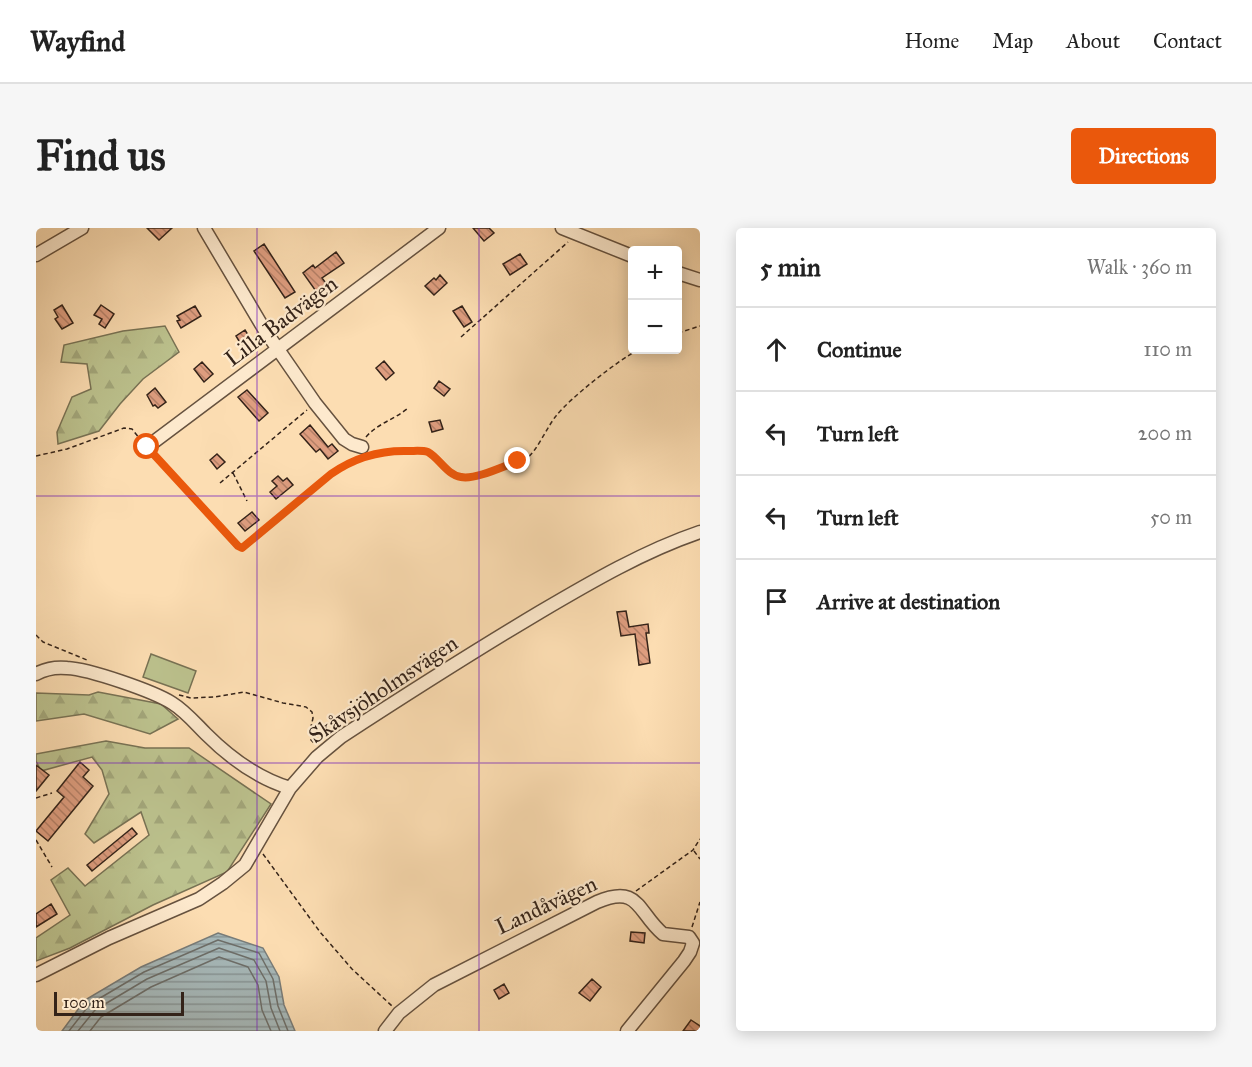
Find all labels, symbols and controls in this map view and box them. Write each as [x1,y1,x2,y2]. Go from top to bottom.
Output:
text: Wayfind [30,24,125,59]
text: Home [904,28,959,54]
text: Map [992,28,1033,54]
text: About [1066,28,1120,54]
text: Contact [1153,28,1222,54]
button: Directions [1071,128,1216,184]
text: Find us [36,130,166,182]
map controls [628,246,682,354]
button: + [628,246,682,300]
text: 5 min [760,251,821,283]
text: Walk · 360 m [1087,255,1192,279]
street label: Lilla Badvägen [219,270,343,372]
button: − [628,300,682,354]
icon: ahead [760,333,793,366]
text: Continue [817,336,902,363]
text: 110 m [1144,337,1192,361]
icon: left [760,417,793,450]
text: Turn left [817,420,899,447]
text: 200 m [1138,421,1192,445]
route start [133,433,159,459]
route end [504,447,530,473]
icon: left [760,501,793,534]
text: Turn left [817,504,899,531]
text: 50 m [1150,505,1192,529]
icon: arrive [760,585,793,618]
text: Arrive at destination [817,588,1000,615]
street label: Skåvsjöholmsvägen [303,629,463,749]
street label: Landåvägen [491,870,601,940]
scale bar [54,989,184,1016]
text: 100 m [63,993,105,1012]

